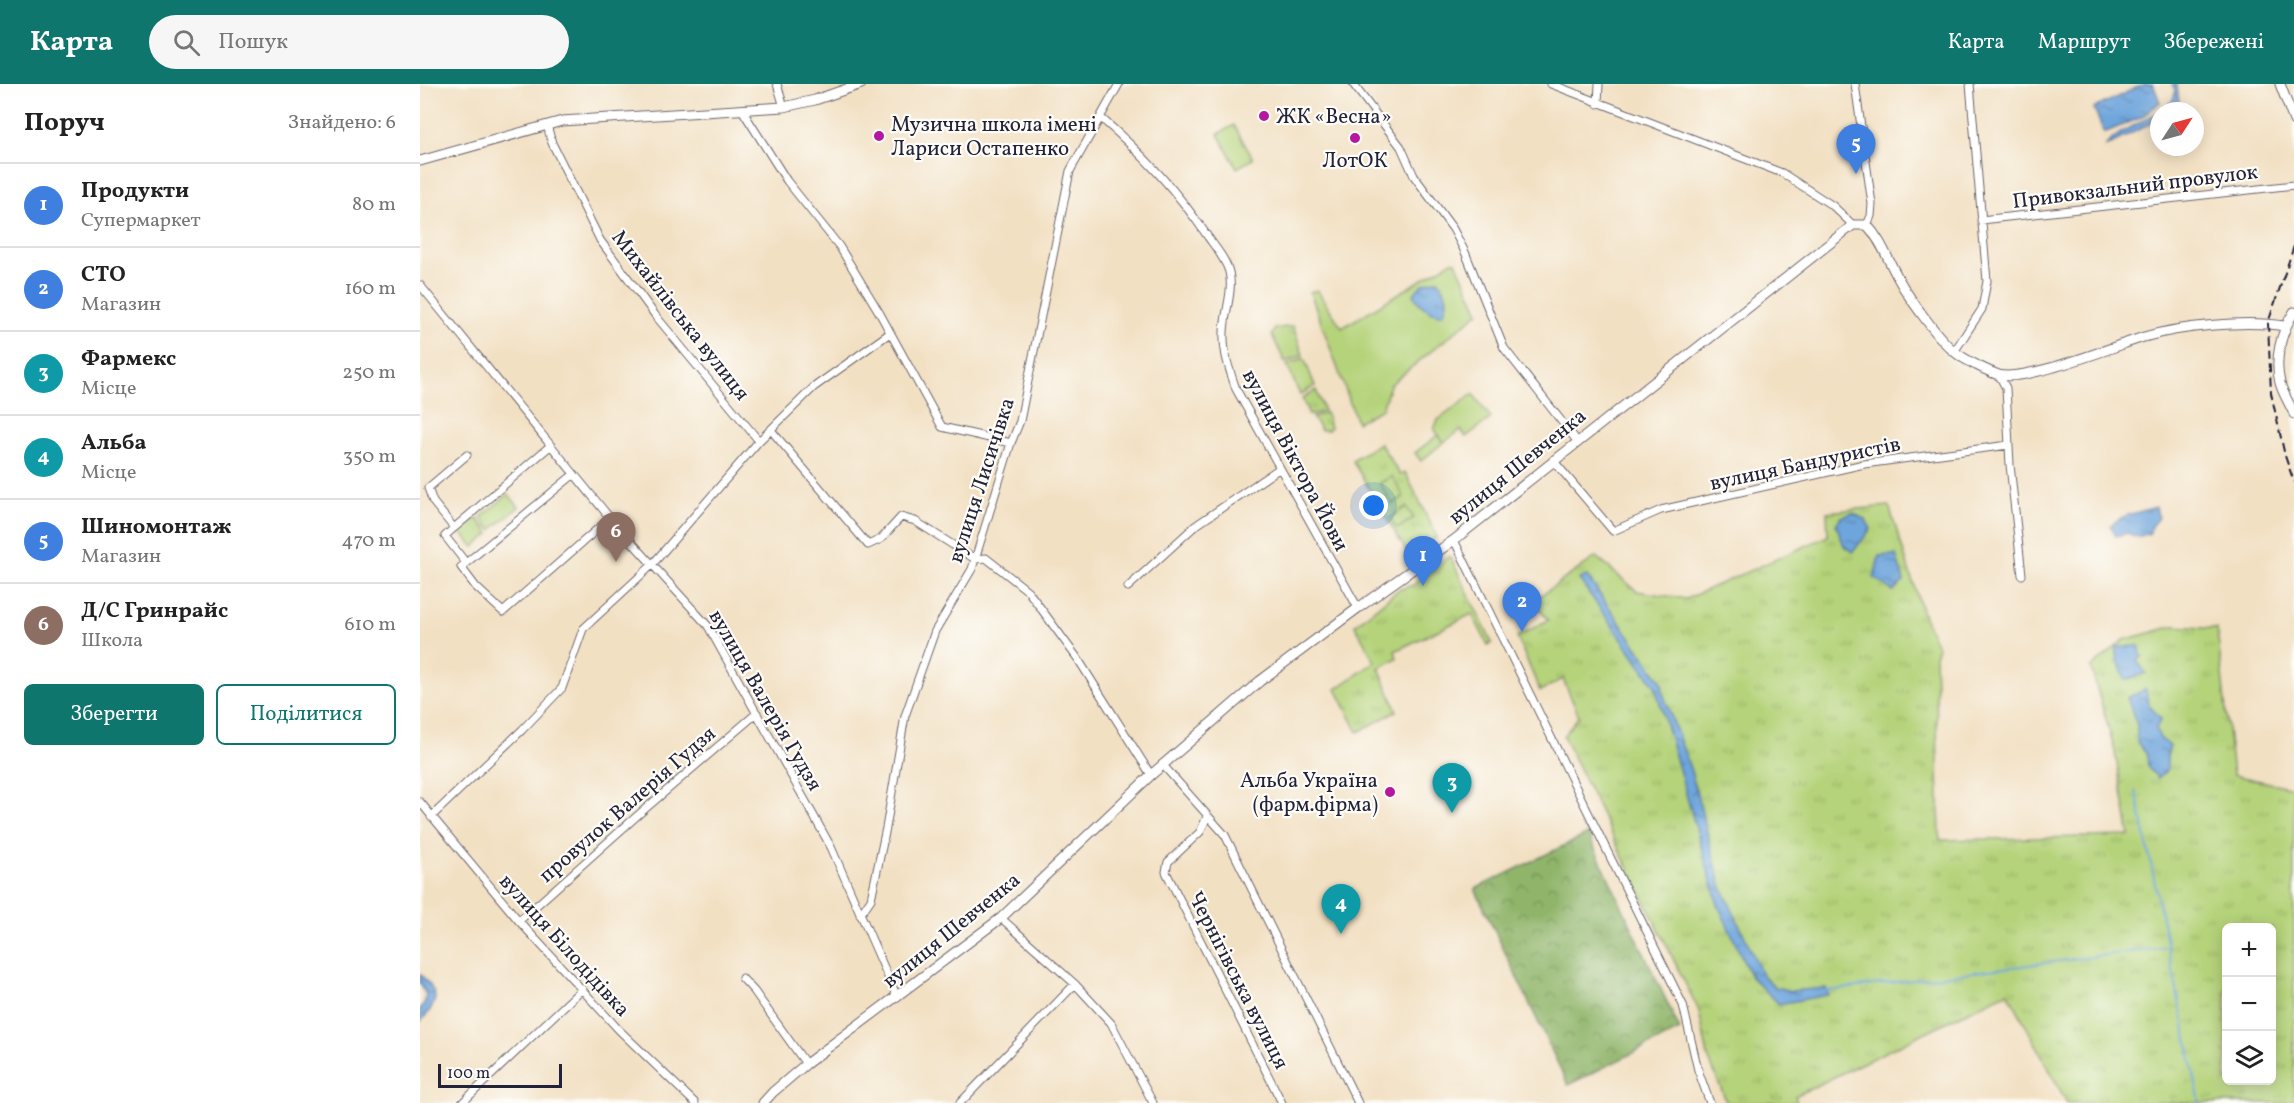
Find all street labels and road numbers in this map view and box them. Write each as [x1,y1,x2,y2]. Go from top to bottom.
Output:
street label: Привокзальний провулок [2011,158,2260,217]
street label: Михайлівська вулиця [604,225,756,407]
street label: вулиця Віктора Йови [1234,365,1355,557]
street label: вулиця Лисичівка [942,394,1023,567]
street label: вулиця Шевченка [1443,402,1593,532]
street label: вулиця Бандуристів [1707,430,1903,499]
street label: вулиця Валерія Гудзя [701,605,828,797]
street label: провулок Валерія Гудзя [533,720,723,890]
street label: вулиця Шевченка [877,866,1027,996]
street label: вулиця Білодідівка [492,868,636,1024]
street label: Чернігівська вулиця [1180,887,1295,1075]

